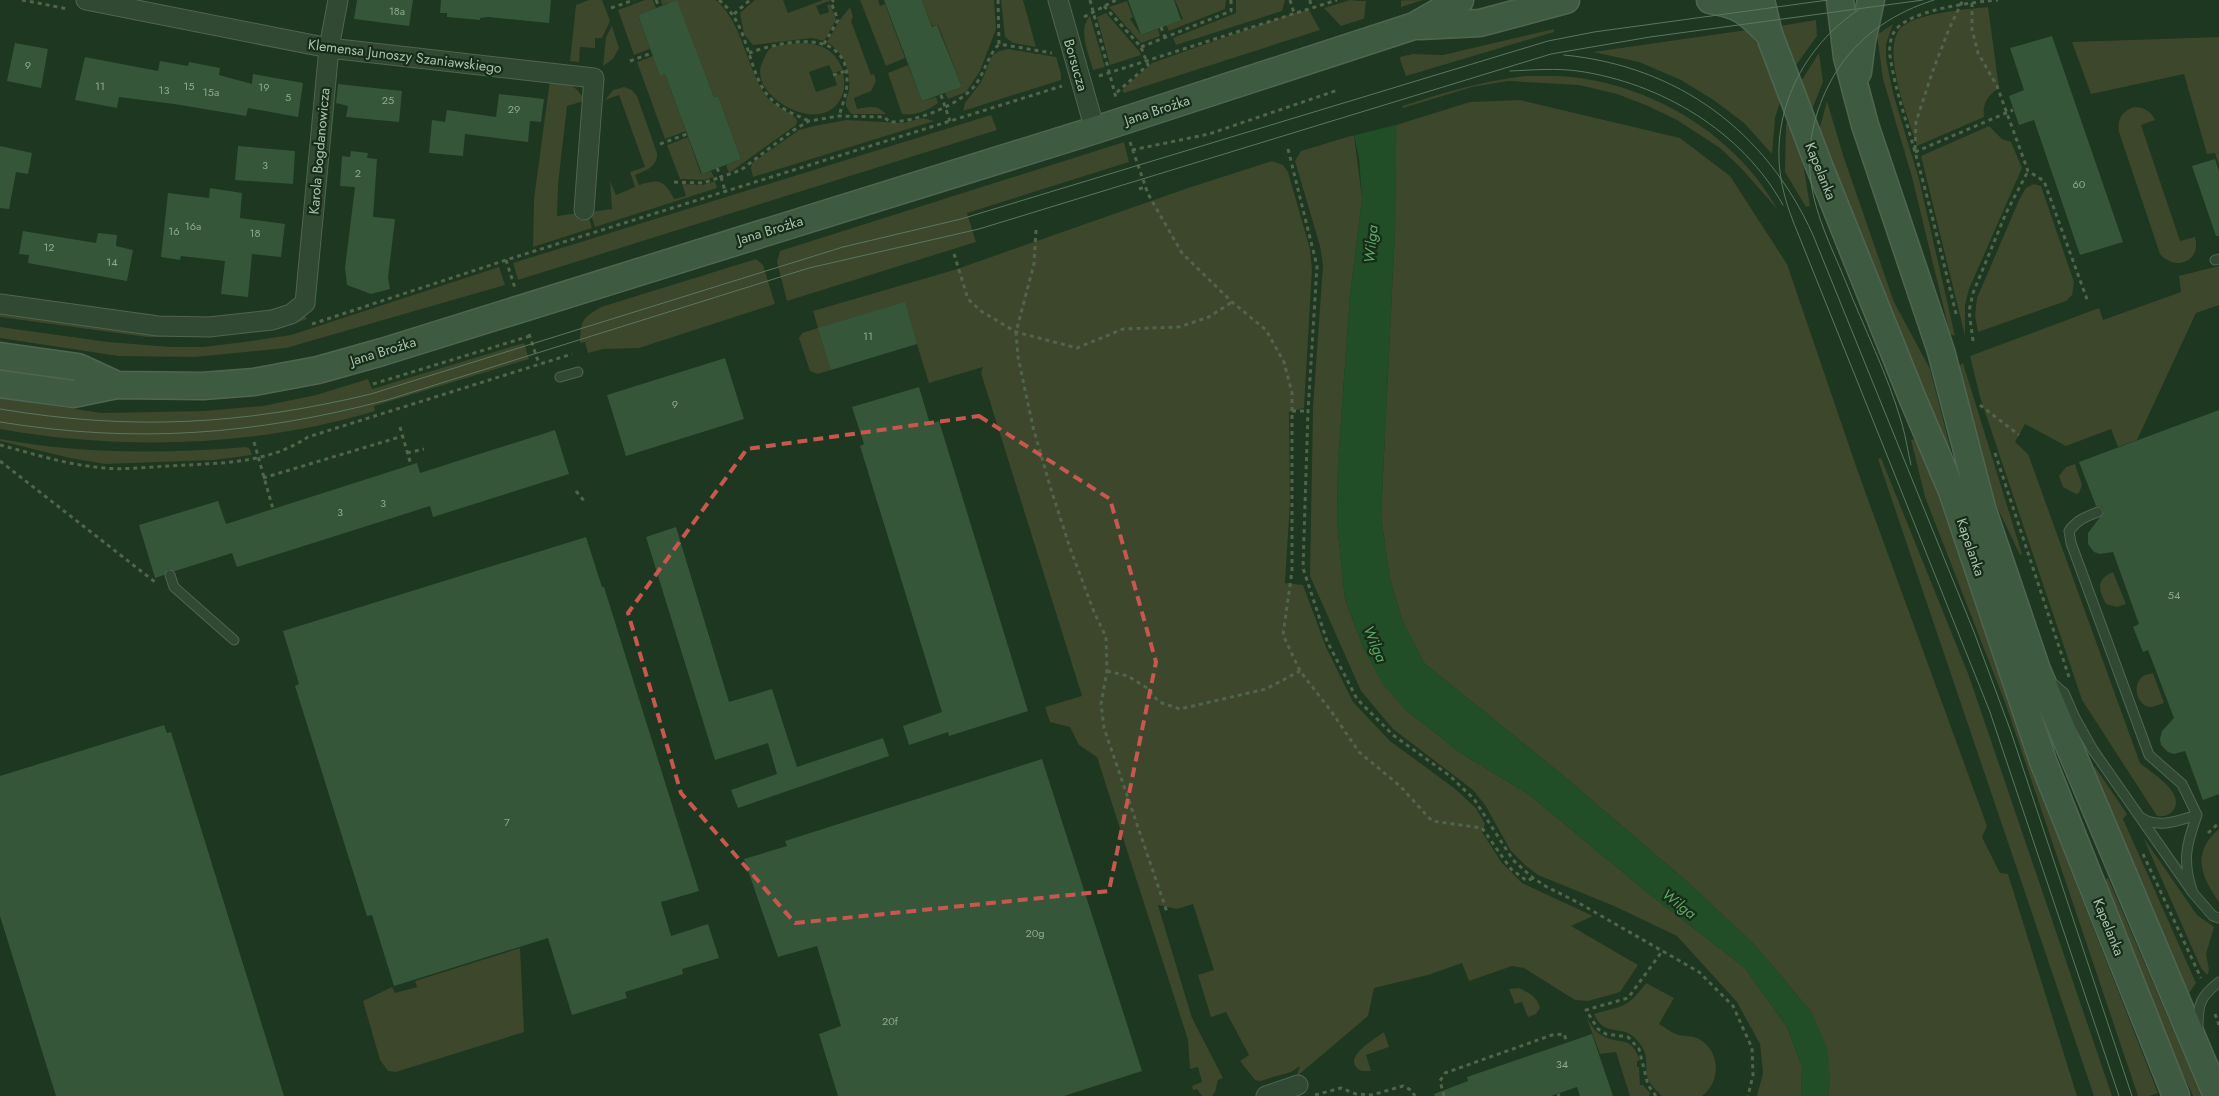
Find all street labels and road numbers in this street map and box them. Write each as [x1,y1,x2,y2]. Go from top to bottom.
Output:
street label: Klemensa Junoszy Szaniawskiego [307,34,503,78]
street label: Borsucza [1059,37,1093,93]
street label: Karola Bogdanowicza [304,87,334,215]
street label: Jana Brożka [1120,90,1192,131]
street label: Kapelanka [1800,139,1842,203]
street label: Jana Brożka [733,211,805,250]
street label: Jana Brożka [346,332,418,371]
street label: Kapelanka [1952,515,1990,579]
street label: Kapelanka [2088,895,2130,959]

